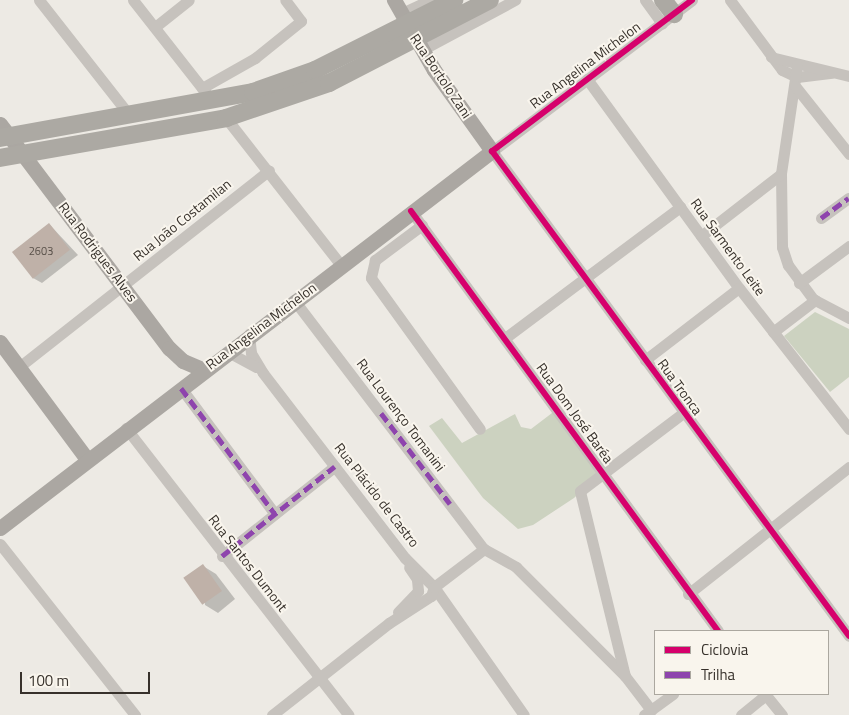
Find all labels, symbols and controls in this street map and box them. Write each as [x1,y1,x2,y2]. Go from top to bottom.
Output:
street label: Rua Angelina Michelon [527,18,643,112]
street label: Rua Bortolo Zani [407,31,475,121]
street label: Rua João Costamilan [130,175,234,265]
street label: Rua Sarmento Leite [687,195,769,299]
street label: Rua Rodrigues Alves [55,199,141,305]
house number: 2603 [29,244,53,258]
street label: Rua Angelina Michelon [203,279,319,373]
street label: Rua Lourenço Tomanini [353,355,449,475]
street label: Rua Tronca [654,356,706,418]
street label: Rua Dom José Baréa [533,360,617,466]
street label: Rua Plácido de Castro [331,440,423,550]
street label: Rua Santos Dumont [205,511,291,615]
legend [654,630,829,695]
text: Ciclovia [701,638,748,661]
scale bar [22,662,152,694]
text: Trilha [701,663,735,686]
text: 100 m [28,669,69,692]

